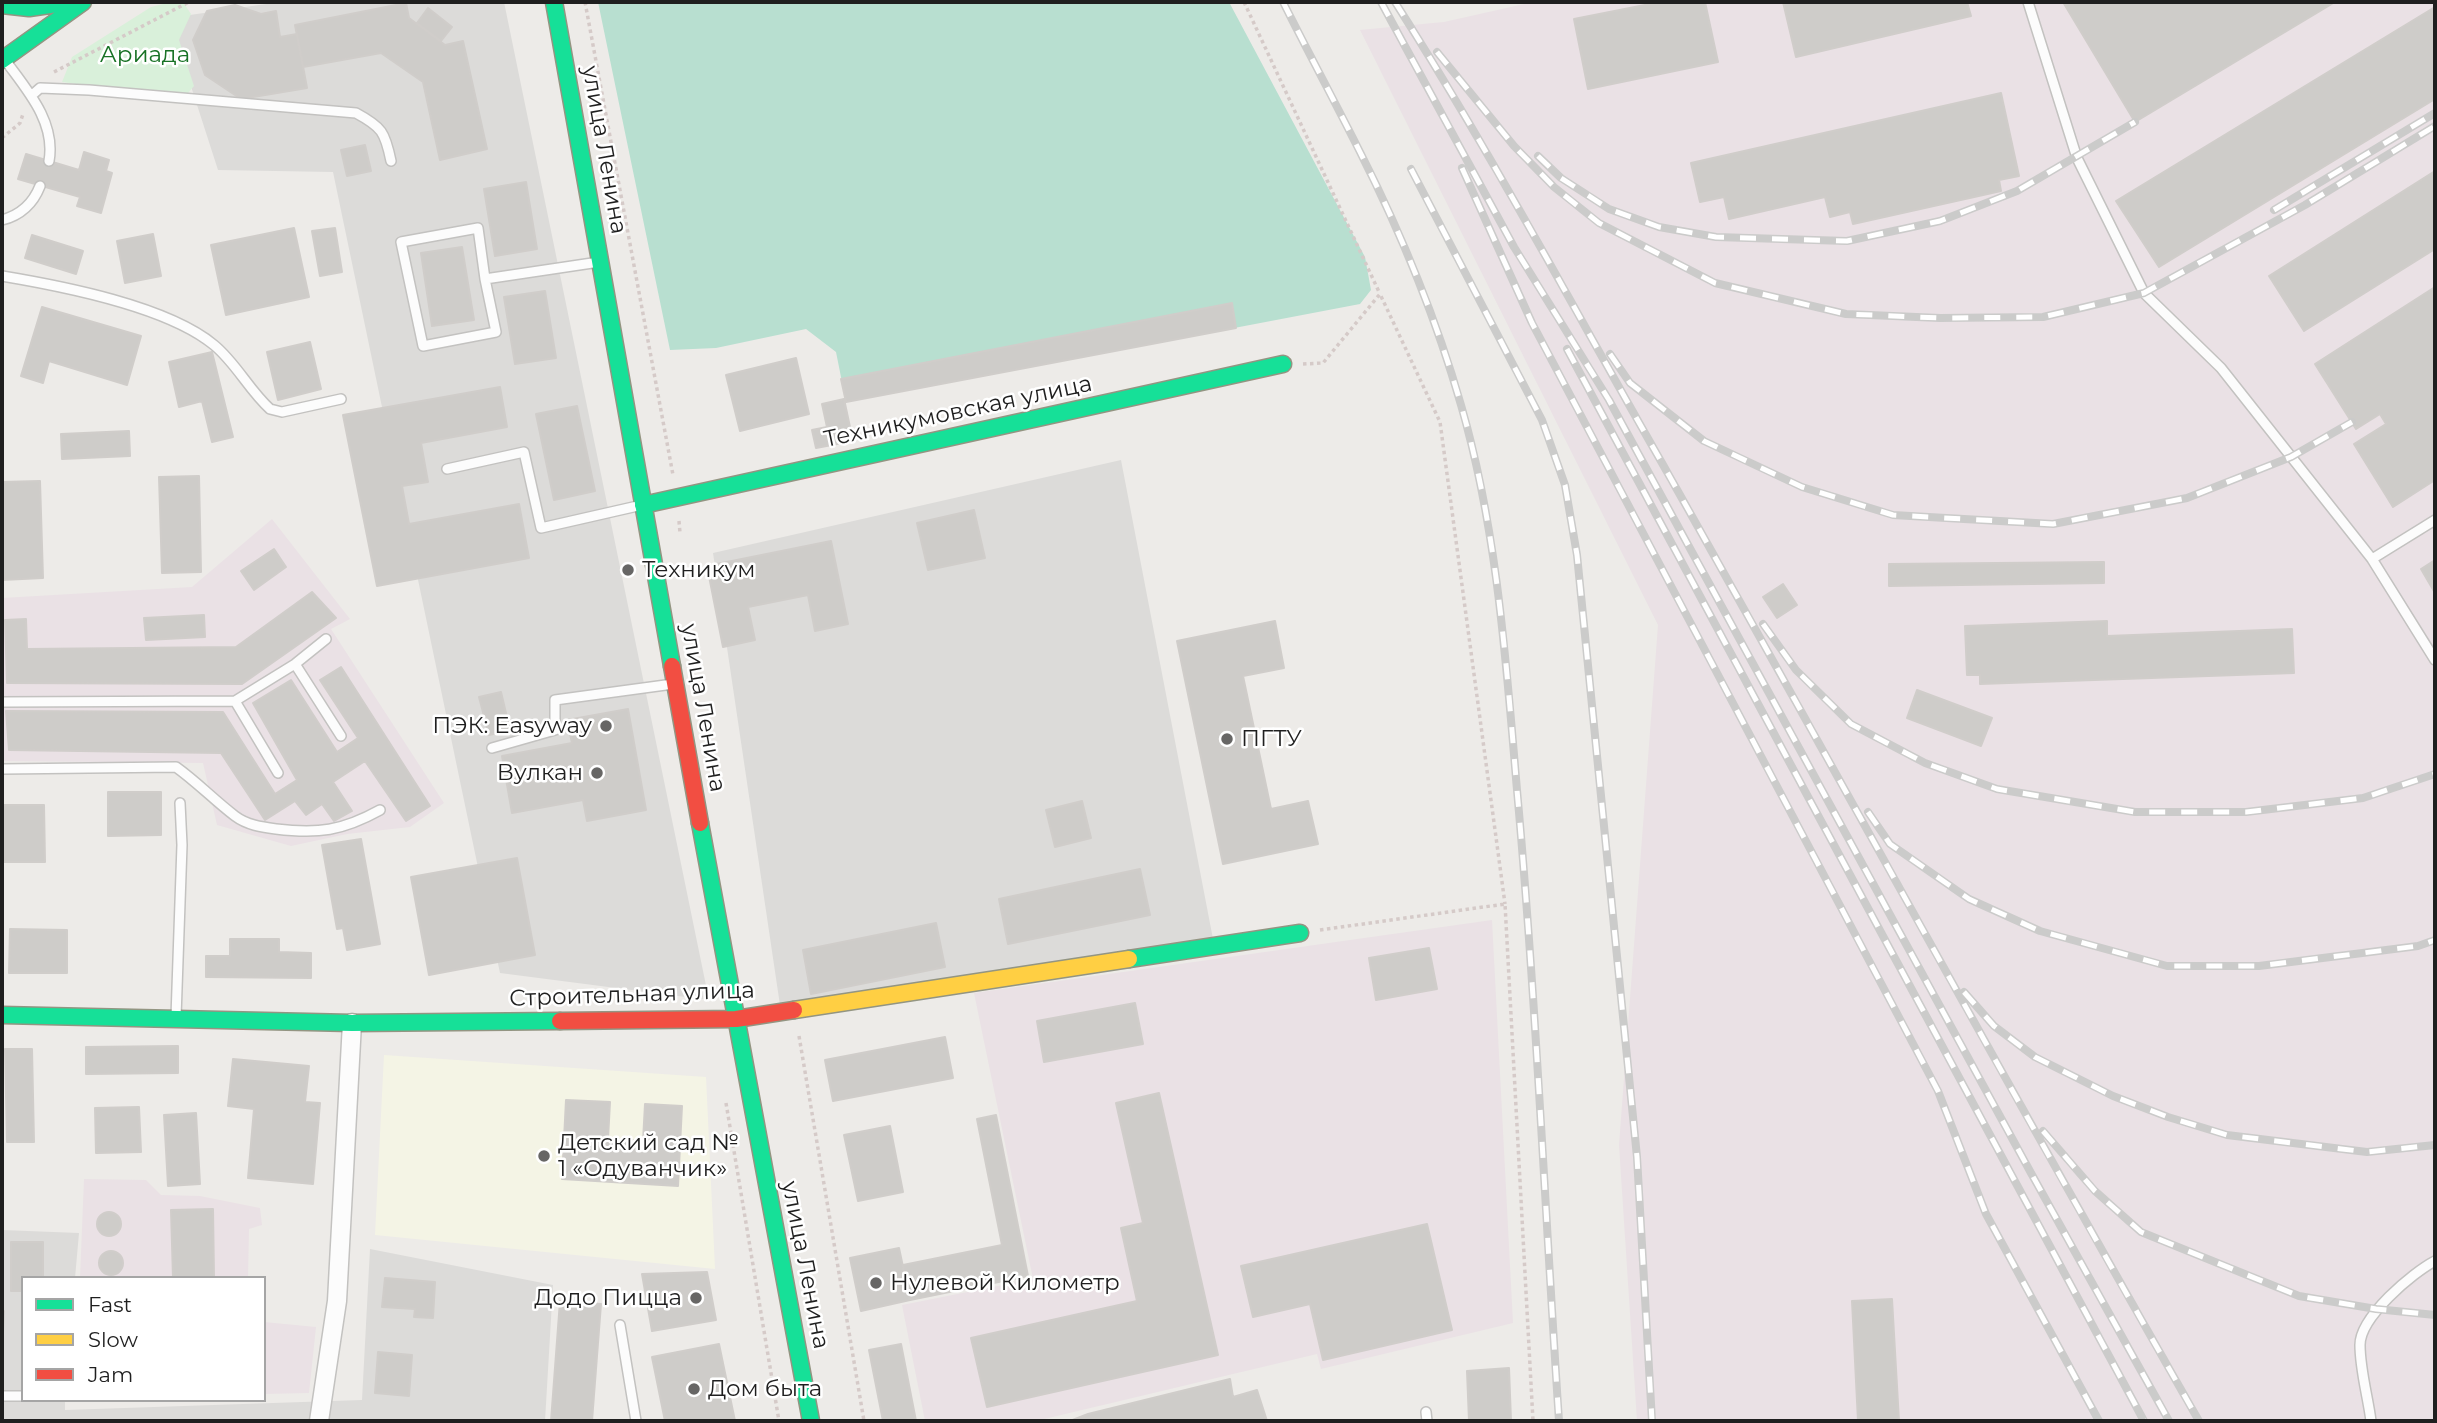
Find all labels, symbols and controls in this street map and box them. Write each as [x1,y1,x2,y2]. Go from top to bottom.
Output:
park label: Ариада [100,41,190,69]
street label: улица Ленина [576,64,632,236]
street label: Техникумовская улица [821,370,1095,454]
place label: Техникум [642,556,755,584]
marker: Техникум [620,562,636,578]
street label: улица Ленина [675,622,731,794]
place label: ПЭК: Easyway [432,712,592,740]
marker: ПЭК: Easyway [598,718,614,734]
place label: ПГТУ [1241,725,1302,753]
marker: ПГТУ [1219,731,1235,747]
place label: Вулкан [497,759,583,787]
marker: Вулкан [589,765,605,781]
street label: Строительная улица [509,977,755,1013]
place label: Детский сад № 1 «Одуванчик» [558,1129,739,1183]
marker: Детский сад № 1 «Одуванчик» [536,1148,552,1164]
street label: улица Ленина [775,1179,835,1351]
place label: Нулевой Километр [890,1269,1120,1297]
marker: Нулевой Километр [868,1275,884,1291]
legend [21,1276,266,1402]
place label: Додо Пицца [534,1284,682,1312]
marker: Додо Пицца [688,1290,704,1306]
text: Fast [88,1292,132,1317]
text: Slow [88,1327,138,1352]
text: Jam [88,1362,133,1387]
place label: Дом быта [708,1375,822,1403]
marker: Дом быта [686,1381,702,1397]

